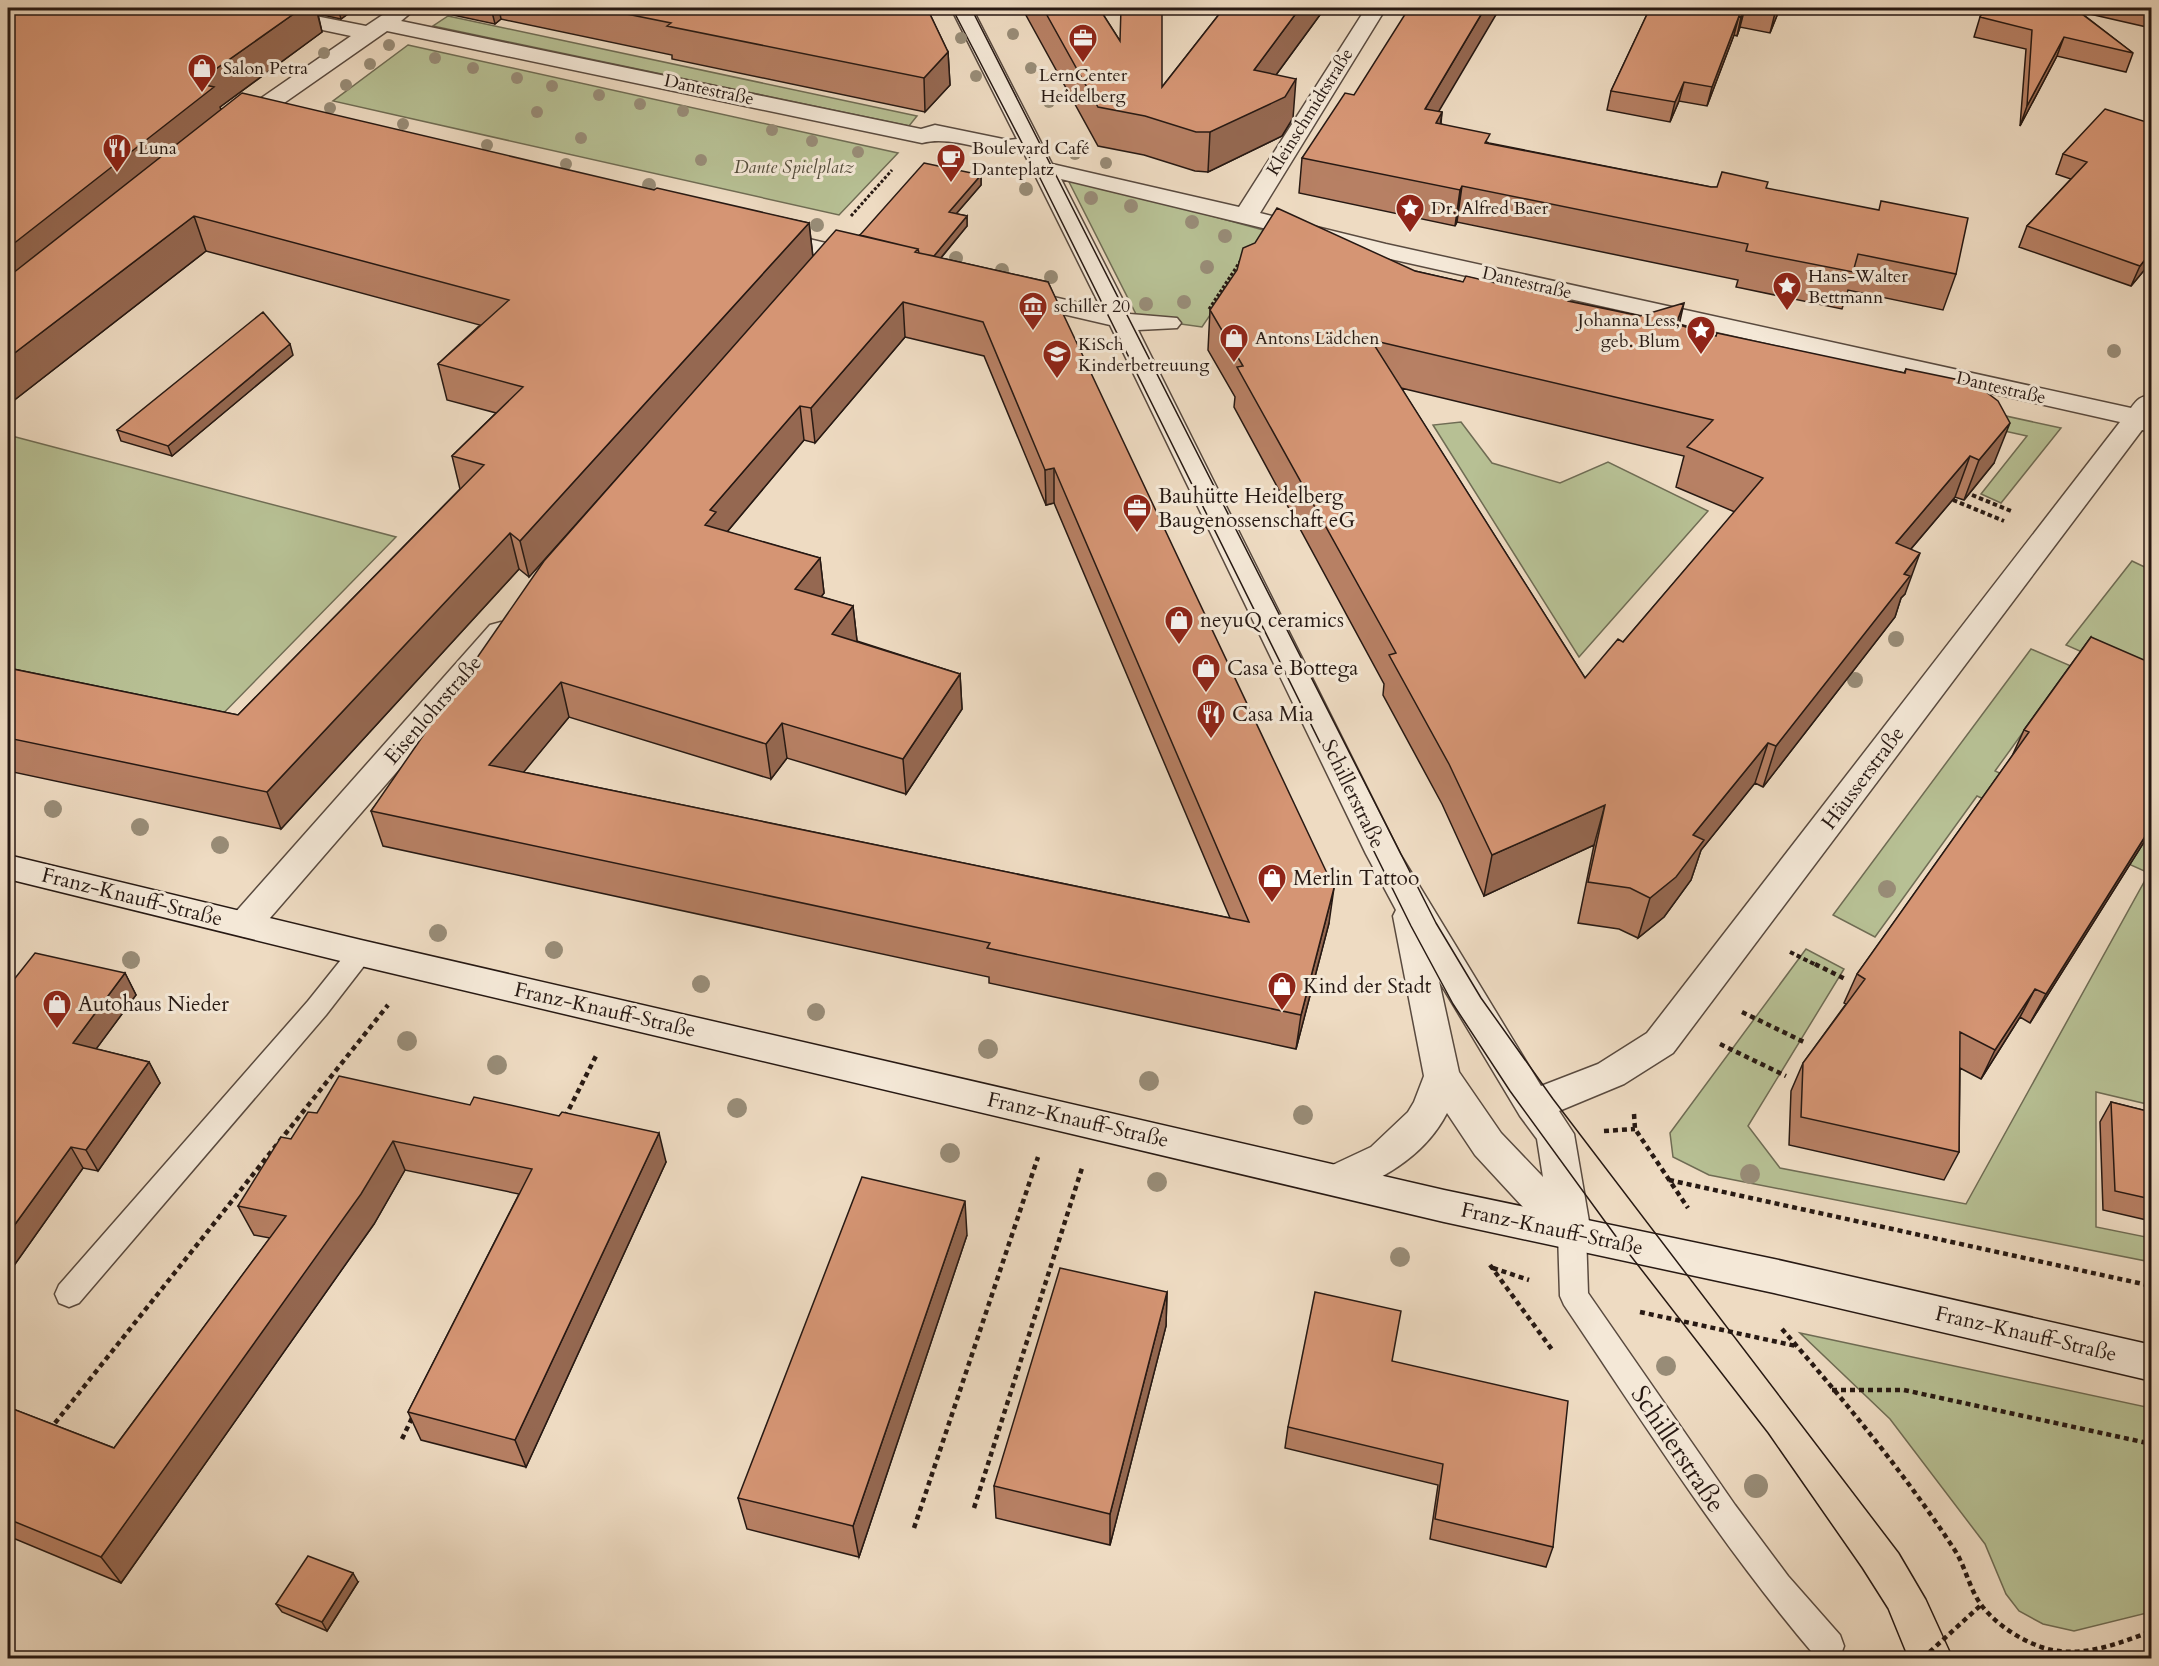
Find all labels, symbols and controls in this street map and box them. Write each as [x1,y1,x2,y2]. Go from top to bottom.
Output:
office icon: LernCenter Heidelberg [1067,22,1099,64]
street label: Kleinschmidtstraße [1261,43,1359,181]
shop icon: Salon Petra [186,52,218,94]
place label: Salon Petra [223,56,308,81]
place label: LernCenter Heidelberg [1039,63,1128,109]
street label: Dantestraße [662,68,756,112]
restaurant icon: Luna [101,132,133,174]
place label: Luna [138,136,177,161]
place label: Boulevard Café Danteplatz [972,136,1090,182]
cafe icon: Boulevard Café Danteplatz [935,142,967,184]
park label: Dante Spielplatz [734,155,854,180]
place icon: Dr. Alfred Baer [1394,192,1426,234]
place label: Dr. Alfred Baer [1431,196,1549,221]
street label: Dantestraße [1480,261,1574,305]
place label: Hans-Walter Bettmann [1808,264,1908,310]
place icon: Hans-Walter Bettmann [1771,270,1803,312]
museum icon: schiller 20 [1017,290,1049,332]
place label: schiller 20 [1054,294,1130,319]
place label: Johanna Less, geb. Blum [1575,308,1681,354]
place icon: Johanna Less, geb. Blum [1685,314,1717,356]
shop icon: Antons Lädchen [1218,322,1250,364]
place label: Antons Lädchen [1255,326,1380,351]
place label: KiSch Kinderbetreuung [1078,332,1210,378]
school or university icon: KiSch Kinderbetreuung [1041,338,1073,380]
street label: Dantestraße [1954,366,2048,410]
place label: Bauhütte Heidelberg Baugenossenschaft eG [1158,482,1355,535]
office icon: Bauhütte Heidelberg Baugenossenschaft eG [1121,492,1153,534]
shop icon: neyuQ ceramics [1163,604,1195,646]
place label: neyuQ ceramics [1200,606,1344,635]
street label: Eisenlohrstraße [378,649,488,771]
shop icon: Casa e Bottega [1190,652,1222,694]
place label: Casa e Bottega [1227,654,1358,683]
restaurant icon: Casa Mia [1195,698,1227,740]
place label: Casa Mia [1232,700,1314,729]
street label: Häusserstraße [1815,721,1911,835]
street label: Schillerstraße [1314,735,1392,853]
street label: Franz-Knauff-Straße [39,860,225,934]
shop icon: Merlin Tattoo [1256,862,1288,904]
place label: Merlin Tattoo [1293,864,1419,893]
shop icon: Kind der Stadt [1266,970,1298,1012]
place label: Kind der Stadt [1303,972,1432,1001]
street label: Franz-Knauff-Straße [511,975,699,1045]
shop icon: Autohaus Nieder [41,988,73,1030]
place label: Autohaus Nieder [78,990,229,1019]
street label: Franz-Knauff-Straße [984,1085,1172,1155]
street label: Franz-Knauff-Straße [1458,1196,1646,1262]
street label: Franz-Knauff-Straße [1932,1299,2120,1369]
street label: Schillerstraße [1623,1379,1733,1519]

